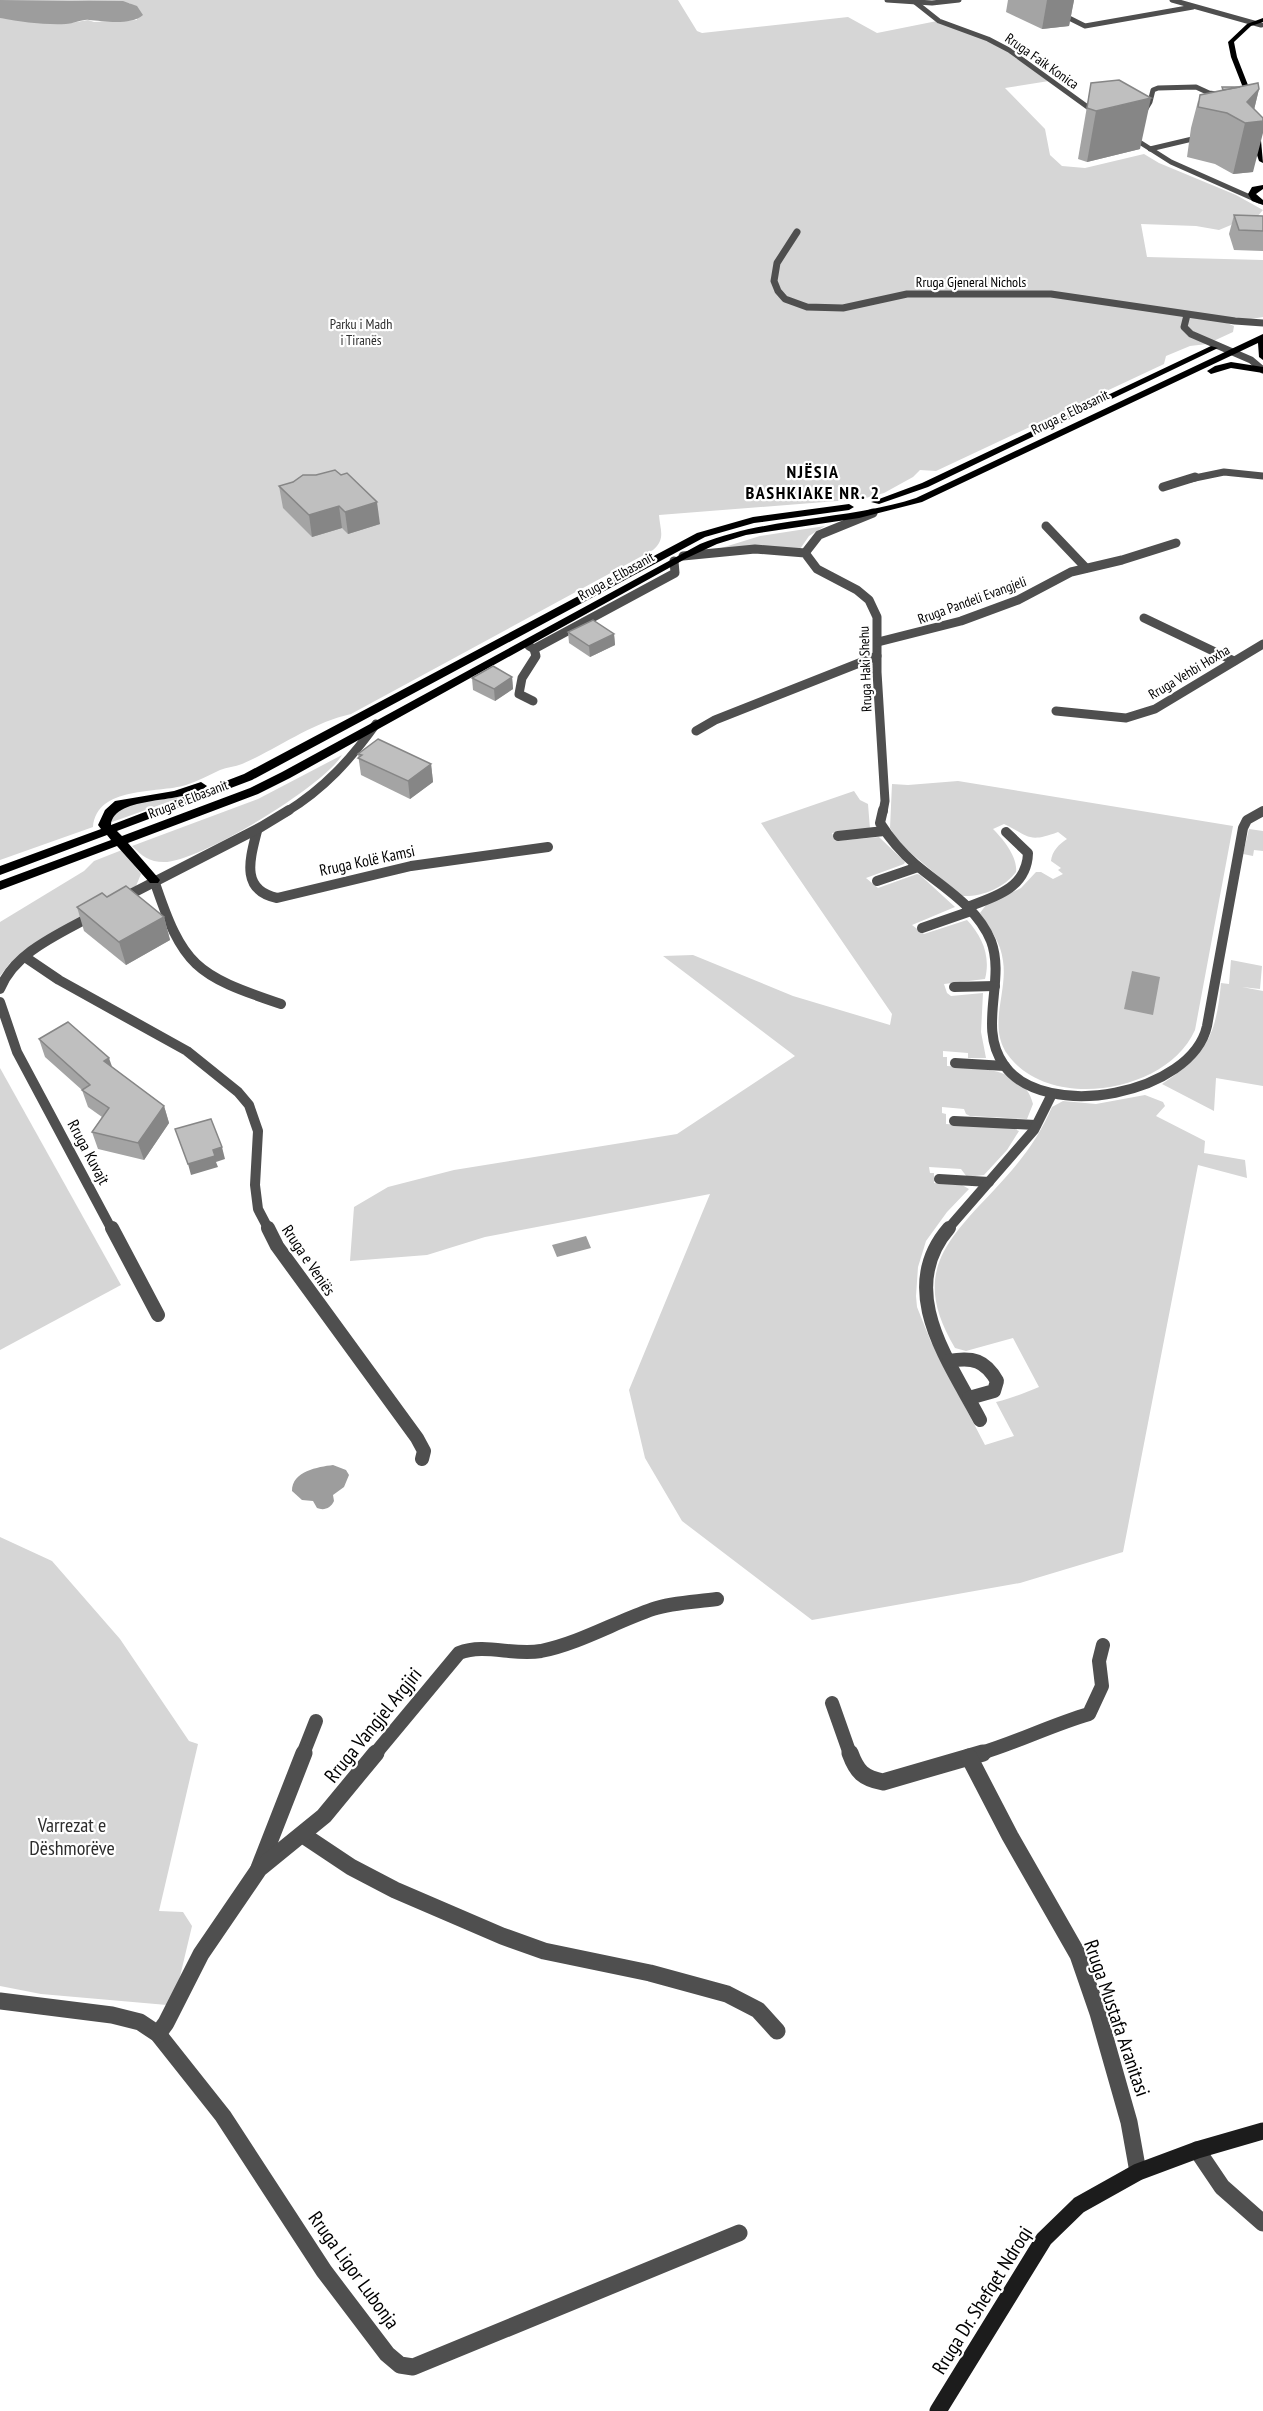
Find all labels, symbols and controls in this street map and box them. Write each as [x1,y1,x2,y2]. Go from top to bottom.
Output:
street label: Rruga Faik Konica [1002,29,1082,93]
street label: Rruga Gjeneral Nichols [916,273,1026,291]
park label: Parku i Madh i Tiranës [330,315,392,349]
street label: Rruga e Elbasanit [1028,385,1112,439]
district label: NJËSIA BASHKIAKE NR. 2 [745,460,881,504]
street label: Rruga e Elbasanit [575,548,657,604]
street label: Rruga Pandeli Evangjeli [915,572,1029,628]
street label: Rruga Haki Shehu [855,626,875,712]
street label: Rruga Vehbi Hoxha [1145,641,1233,703]
street label: Rruga e Elbasanit [145,775,231,823]
street label: Rruga Kolë Kamsi [318,840,416,880]
street label: Rruga Kuvajt [64,1116,115,1188]
street label: Rruga e Veniës [278,1221,340,1299]
street label: Rruga Vangjel Argjiri [319,1662,427,1788]
park label: Varrezat e Dëshmorëve [29,1812,115,1861]
street label: Rruga Mustafa Aranitasi [1078,1936,1156,2100]
street label: Rruga Ligor Lubonja [303,2206,405,2334]
street label: Rruga Dr. Shefqet Ndroqi [926,2221,1038,2379]

